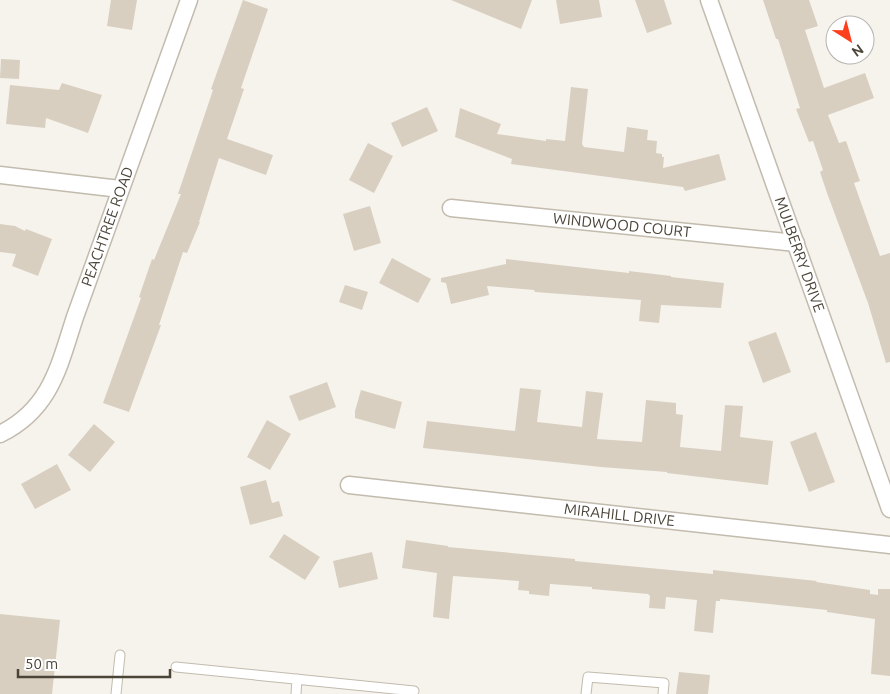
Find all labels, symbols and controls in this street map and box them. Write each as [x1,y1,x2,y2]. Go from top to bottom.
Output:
north arrow [825,15,875,65]
text: N [849,41,867,60]
street label: PEACHTREE ROAD [78,164,136,289]
street label: MULBERRY DRIVE [772,194,828,314]
street label: WINDWOOD COURT [552,209,693,240]
street label: MIRAHILL DRIVE [563,500,676,529]
scale bar [18,646,170,678]
text: 50 m [25,655,58,672]

